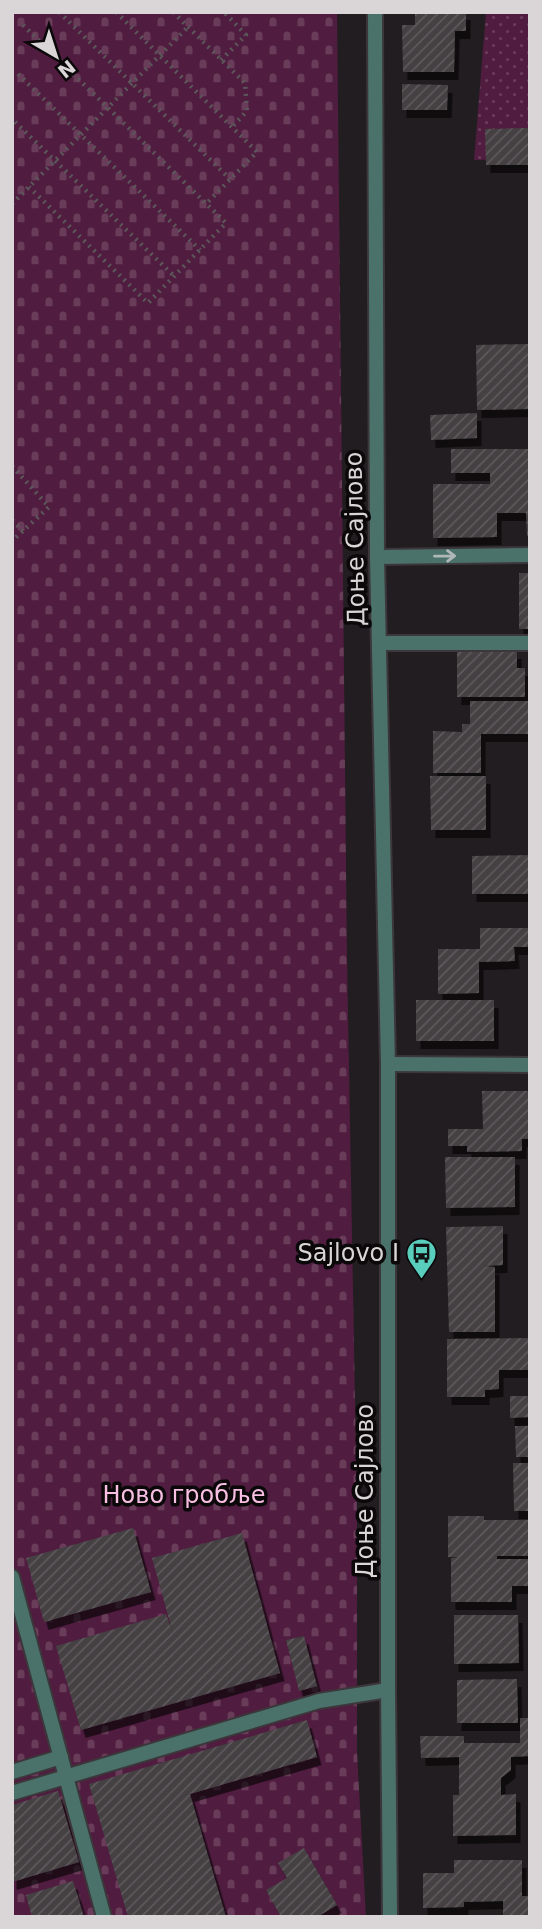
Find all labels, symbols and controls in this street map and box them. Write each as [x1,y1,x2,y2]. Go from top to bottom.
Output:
north arrow [21,21,91,91]
text: N [54,56,80,83]
street label: Доње Сајлово [339,452,371,626]
one-way arrow [433,549,456,563]
bus stop icon: Sajlovo I [405,1236,439,1280]
place label: Sajlovo I [297,1239,399,1267]
street label: Доње Сајлово [351,1404,379,1578]
park label: Ново гробље [103,1481,265,1509]

